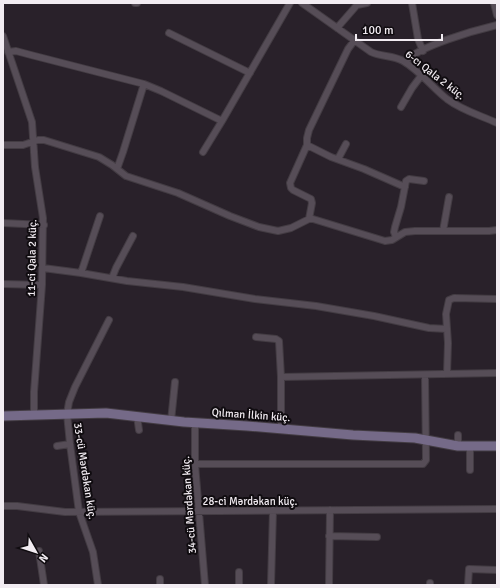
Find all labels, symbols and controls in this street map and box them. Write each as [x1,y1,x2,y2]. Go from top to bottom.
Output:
scale bar [356,16,442,42]
text: 100 m [362,23,394,38]
street label: 6-cı Qala 2 küç. [403,48,467,102]
street label: 11-ci Qala 2 küç. [25,219,39,297]
street label: Qılman İlkin küç. [211,405,291,424]
street label: 33-cü Mərdəkan küç. [71,422,99,520]
street label: 34-cü Mərdəkan küç. [179,456,199,554]
street label: 28-ci Mərdəkan küç. [202,495,298,508]
north arrow [16,532,56,572]
text: N [36,551,51,565]

